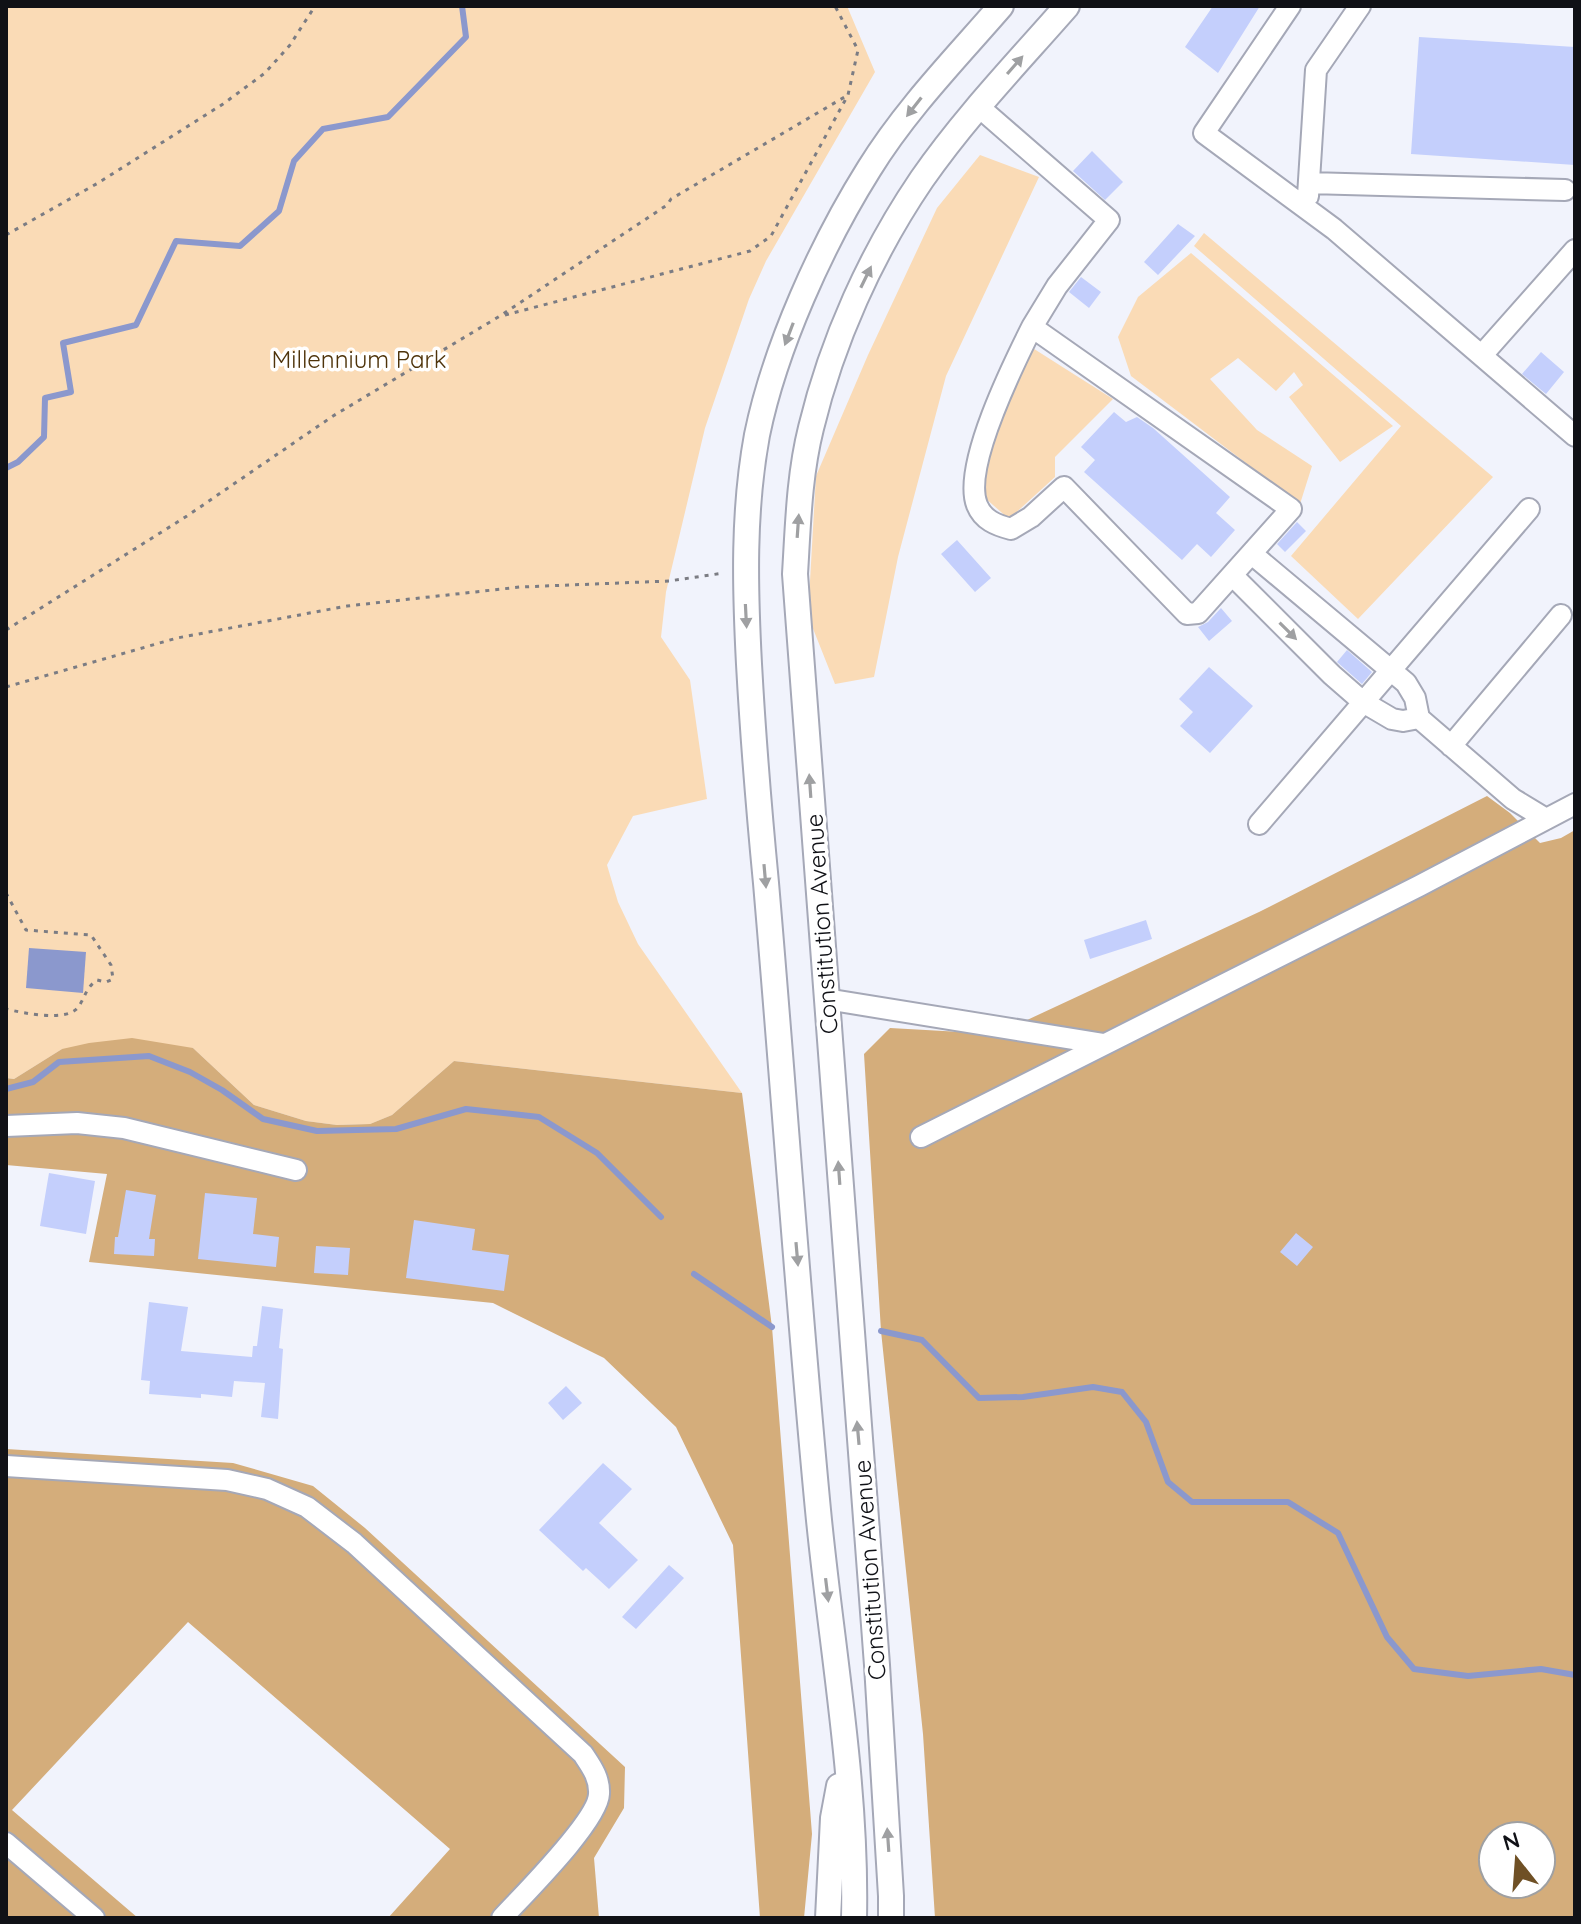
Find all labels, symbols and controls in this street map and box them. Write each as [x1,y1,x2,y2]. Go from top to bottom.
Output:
one-way arrow [1006,56,1023,76]
one-way arrow [906,97,922,117]
one-way arrow [859,266,873,289]
one-way arrow [782,322,795,346]
park label: Millennium Park [271,344,447,374]
one-way arrow [792,513,805,538]
one-way arrow [740,604,753,629]
one-way arrow [1278,621,1297,640]
one-way arrow [803,773,816,798]
street label: Constitution Avenue [798,813,844,1035]
one-way arrow [759,864,772,889]
one-way arrow [832,1160,845,1185]
one-way arrow [791,1242,804,1267]
one-way arrow [851,1420,864,1445]
street label: Constitution Avenue [846,1459,892,1681]
one-way arrow [821,1578,834,1603]
north arrow [1477,1820,1557,1900]
text: N [1499,1825,1523,1857]
one-way arrow [881,1827,894,1852]

